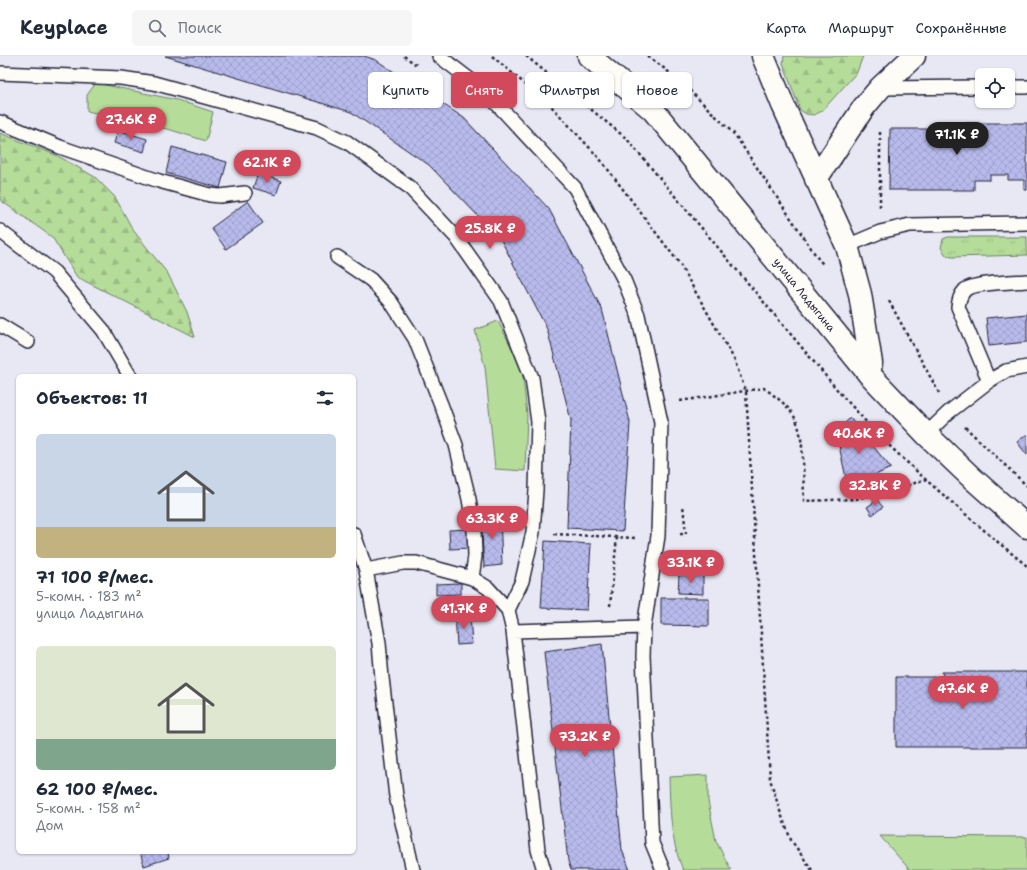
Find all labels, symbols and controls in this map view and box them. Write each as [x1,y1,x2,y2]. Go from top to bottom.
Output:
search box [132,10,412,46]
text: Keyplace [20,15,108,40]
icon: search [146,17,168,39]
text: Поиск [178,18,222,38]
text: Карта [766,19,806,37]
text: Маршрут [828,19,894,37]
text: Сохранённые [916,19,1007,37]
map controls [975,68,1015,108]
button: locate [975,68,1015,108]
chip: Купить [368,72,443,108]
chip: Снять [451,72,517,108]
chip: Фильтры [525,72,614,108]
chip: Новое [622,72,692,108]
pin: 27.6K ₽ [94,107,168,141]
text: 27.6K ₽ [105,111,157,128]
pin: 71.1K ₽ [920,122,994,156]
text: 71.1K ₽ [935,126,979,143]
pin: 62.1K ₽ [230,150,304,184]
text: 62.1K ₽ [243,154,291,171]
pin: 25.8K ₽ [453,216,527,250]
text: 25.8K ₽ [464,220,516,237]
street label: улица Ладыгина [770,255,839,335]
text: Объектов: 11 [36,387,148,409]
icon: filters [314,387,336,409]
pin: 40.6K ₽ [822,421,896,455]
text: 40.6K ₽ [833,425,885,442]
icon: home [150,460,222,532]
pin: 32.8K ₽ [838,473,912,507]
text: 32.8K ₽ [849,477,901,494]
pin: 63.3K ₽ [455,506,529,540]
text: 63.3K ₽ [466,510,518,527]
pin: 33.1K ₽ [654,550,728,584]
text: 33.1K ₽ [667,554,715,571]
text: 71 100 ₽/мес. [36,566,153,588]
text: 5-комн. · 183 m² [36,588,142,605]
pin: 41.7K ₽ [427,596,501,630]
text: 41.7K ₽ [440,600,488,617]
text: улица Ладыгина [36,605,144,622]
icon: home [150,672,222,744]
pin: 47.6K ₽ [926,676,1000,710]
text: 47.6K ₽ [937,680,989,697]
pin: 73.2K ₽ [548,724,622,758]
text: 73.2K ₽ [559,728,611,745]
text: 62 100 ₽/мес. [36,778,158,800]
text: 5-комн. · 158 m² [36,800,141,817]
text: Дом [36,817,64,834]

